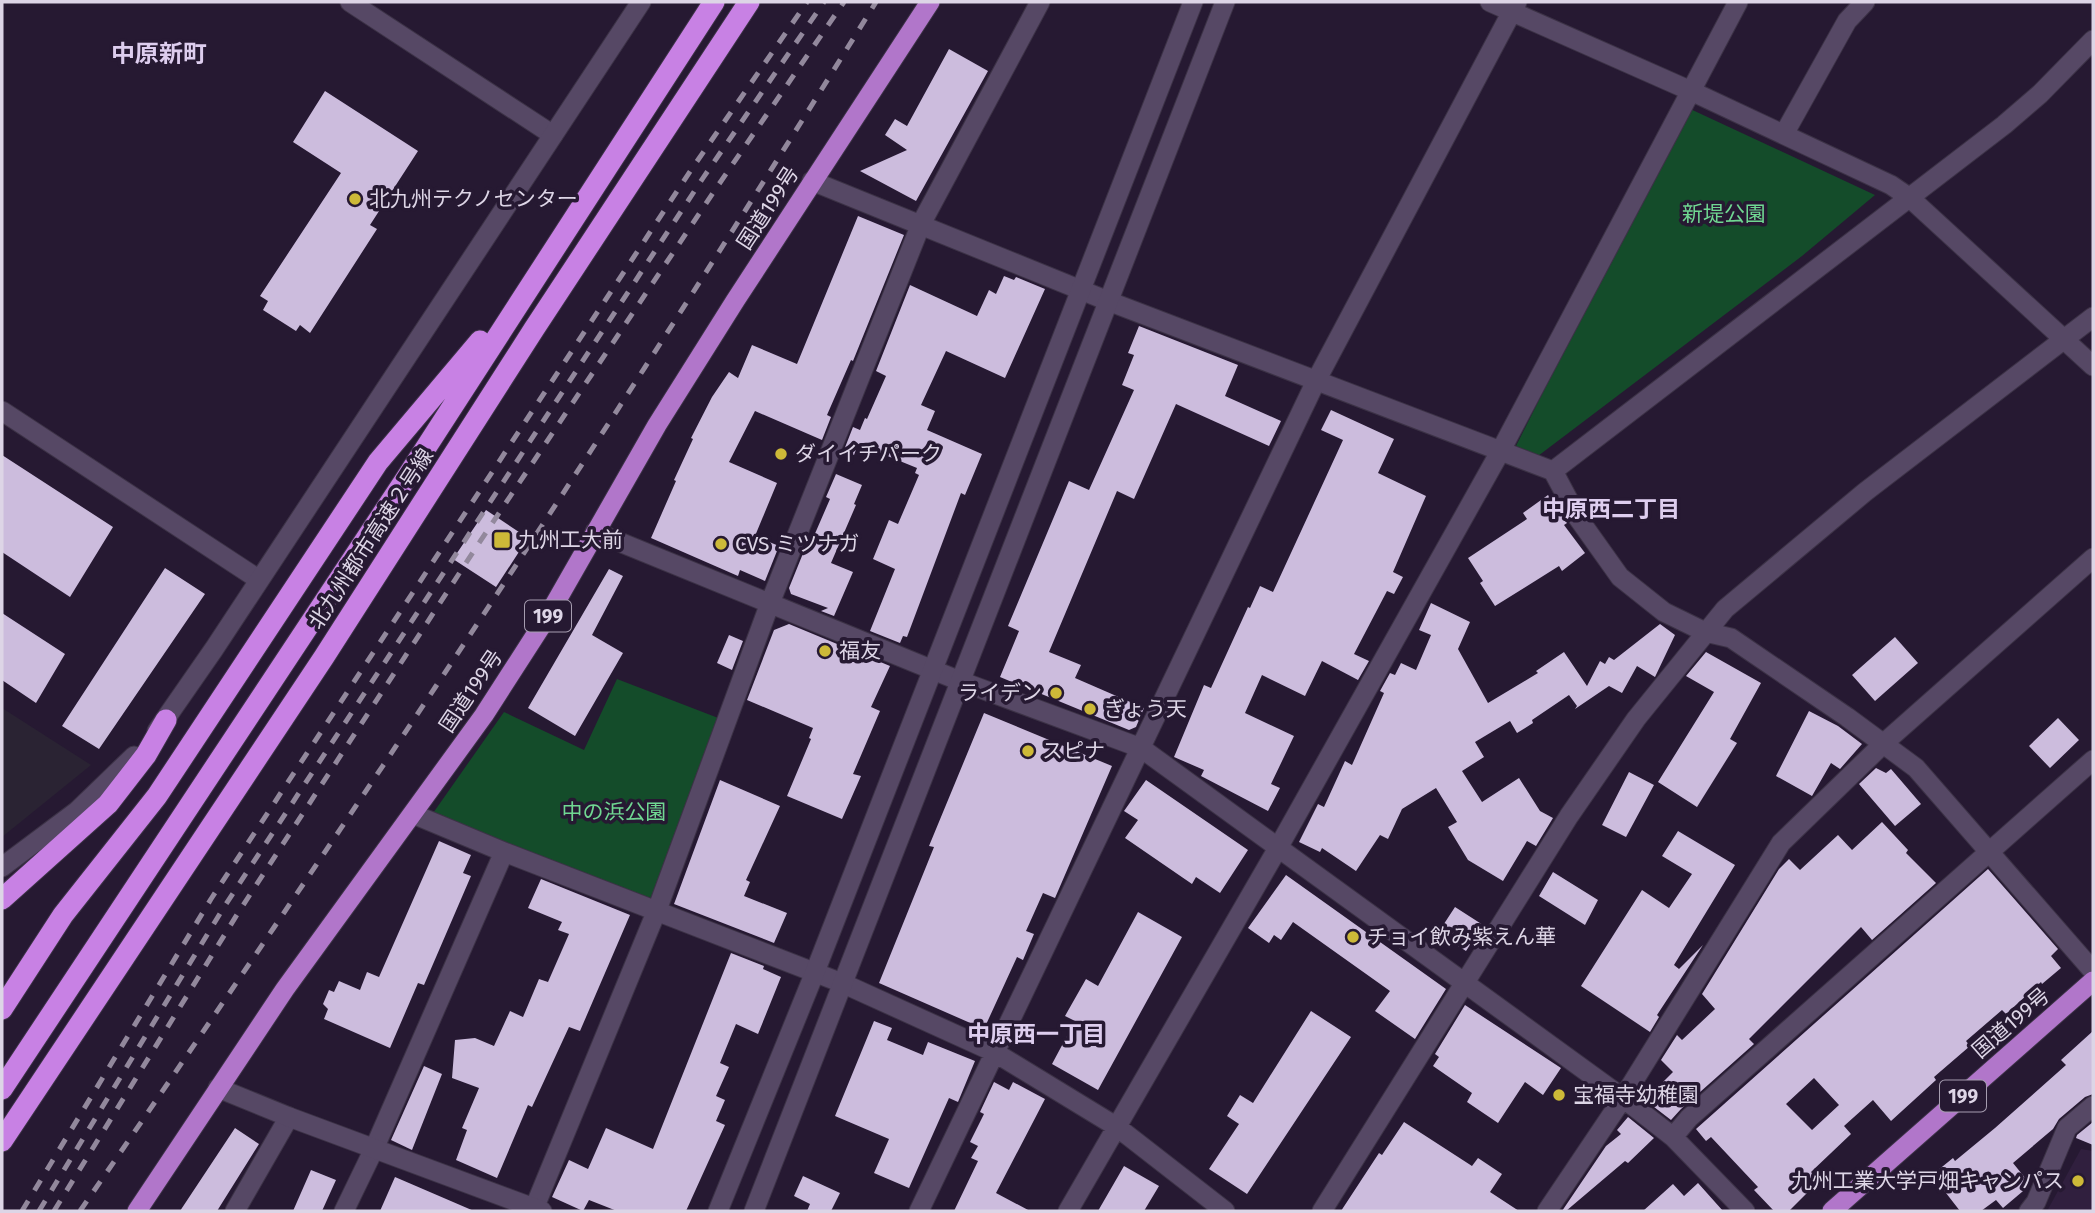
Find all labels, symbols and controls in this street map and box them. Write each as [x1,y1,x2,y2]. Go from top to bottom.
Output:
district label: 中原新町 [111,40,207,68]
street label: 国道199号 [731,161,805,255]
place label: 北九州テクノセンター [369,186,578,212]
marker: 北九州テクノセンター [347,191,363,207]
park label: 新堤公園 [1682,201,1766,227]
place label: ダイイチパーク [795,441,942,467]
street label: 北九州都市高速２号線 [303,444,439,634]
marker: ダイイチパーク [773,446,789,462]
district label: 中原西二丁目 [1542,495,1680,523]
place label: 九州工大前 [518,527,623,553]
marker: 九州工大前 [492,530,512,550]
place label: CVS ミツナガ [735,531,859,557]
marker: CVS ミツナガ [713,536,729,552]
road number: 199 [525,600,571,632]
place label: 福友 [839,638,881,664]
marker: 福友 [817,643,833,659]
street label: 国道199号 [434,645,508,737]
place label: ライデン [958,680,1042,706]
marker: ライデン [1048,685,1064,701]
place label: ぎょう天 [1104,696,1187,722]
marker: ぎょう天 [1082,701,1098,717]
place label: スピナ [1042,738,1105,764]
marker: スピナ [1020,743,1036,759]
park label: 中の浜公園 [562,799,667,825]
place label: チョイ飲み紫えん華 [1367,924,1556,950]
marker: チョイ飲み紫えん華 [1345,929,1361,945]
street label: 国道199号 [1967,982,2055,1064]
district label: 中原西一丁目 [967,1020,1105,1048]
road number: 199 [1940,1080,1986,1112]
place label: 宝福寺幼稚園 [1573,1082,1699,1108]
marker: 宝福寺幼稚園 [1551,1087,1567,1103]
place label: 九州工業大学戸畑キャンパス [1791,1168,2064,1194]
marker: 九州工業大学戸畑キャンパス [2070,1173,2086,1189]

